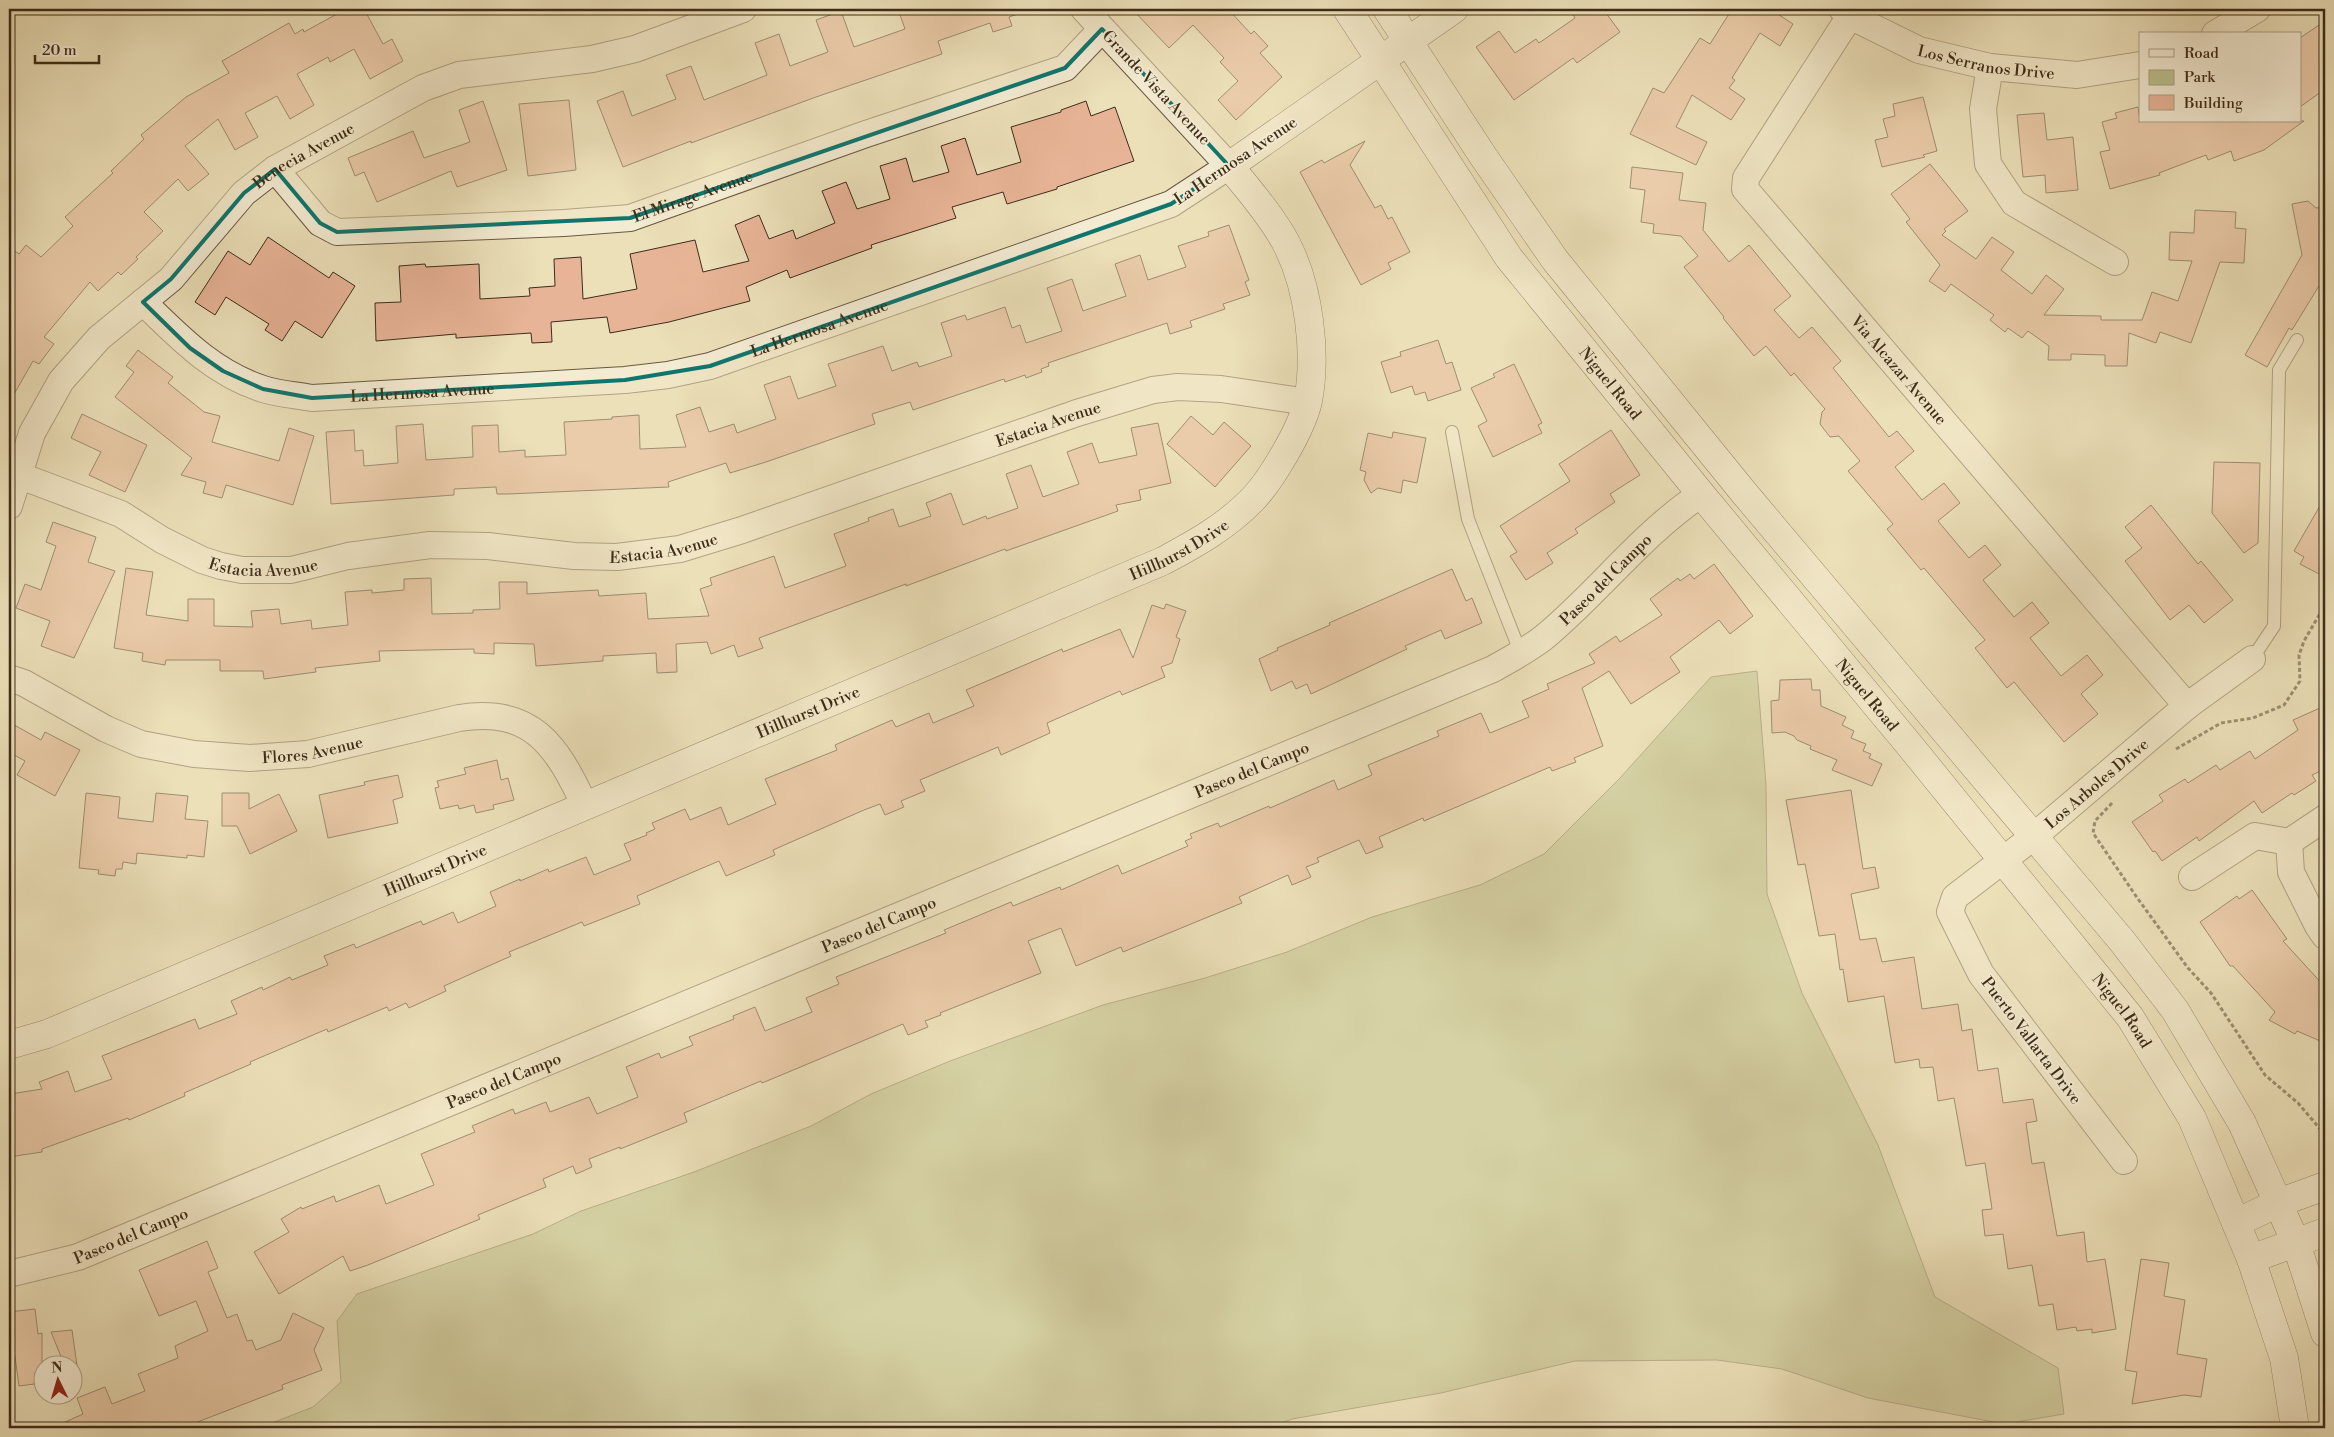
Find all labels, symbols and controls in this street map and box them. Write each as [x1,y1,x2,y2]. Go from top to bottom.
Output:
street label: Grande Vista Avenue [1098,26,1215,149]
scale bar [35,32,99,64]
legend [2139,32,2302,122]
text: 20 m [42,41,77,60]
street label: Los Serranos Drive [1915,41,2056,84]
text: Road [2184,44,2219,63]
text: Park [2184,68,2216,87]
text: Building [2183,94,2243,113]
street label: La Hermosa Avenue [1170,112,1301,209]
street label: Benecia Avenue [248,119,358,194]
street label: El Mirage Avenue [630,166,755,227]
street label: La Hermosa Avenue [748,295,891,362]
street label: Via Alcazar Avenue [1845,310,1951,429]
street label: Niguel Road [1574,343,1645,424]
street label: La Hermosa Avenue [350,379,495,407]
street label: Estacia Avenue [993,397,1103,452]
street label: Hillhurst Drive [1127,515,1233,585]
street label: Estacia Avenue [609,529,720,568]
street label: Paseo del Campo [1556,530,1656,630]
street label: Estacia Avenue [206,554,320,581]
street label: Niguel Road [1831,655,1903,735]
street label: Hillhurst Drive [754,682,863,743]
street label: Flores Avenue [261,732,365,768]
street label: Los Arboles Drive [2041,734,2153,834]
street label: Paseo del Campo [1192,738,1312,803]
street label: Hillhurst Drive [381,840,490,901]
street label: Paseo del Campo [819,893,939,958]
street label: Niguel Road [2088,970,2156,1052]
street label: Puerto Vallarta Drive [1977,973,2086,1108]
street label: Paseo del Campo [444,1048,564,1114]
street label: Paseo del Campo [71,1203,191,1269]
north arrow [32,1354,82,1404]
text: N [51,1359,63,1377]

